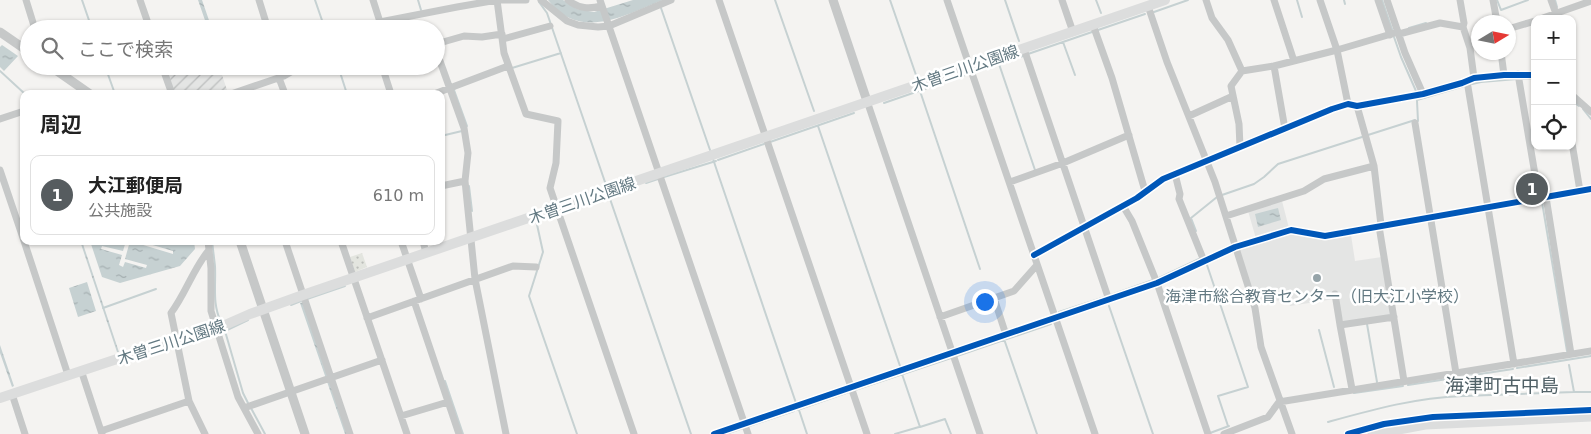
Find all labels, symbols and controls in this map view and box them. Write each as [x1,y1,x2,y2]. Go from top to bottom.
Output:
north arrow [1471,15,1516,60]
map controls [1531,15,1576,150]
button: + [1531,15,1576,60]
search box [20,20,445,75]
icon: search [38,34,66,62]
text: ここで検索 [78,38,173,60]
street label: 木曽三川公園線 [909,41,1021,96]
button: − [1531,60,1576,105]
button: locate [1531,105,1576,150]
text: 周辺 [40,113,82,137]
pin: 1 [1516,170,1548,208]
street label: 木曽三川公園線 [526,173,638,228]
text: 大江郵便局 [88,174,183,196]
text: 1 [51,186,63,205]
text: 610 m [373,186,424,205]
text: 公共施設 [88,201,152,220]
marker: 海津市総合教育センター（旧大江小学校） [1311,272,1323,284]
place label: 海津市総合教育センター（旧大江小学校） [1165,287,1469,306]
your location [972,289,998,315]
street label: 木曽三川公園線 [115,316,227,369]
district label: 海津町古中島 [1445,374,1559,396]

